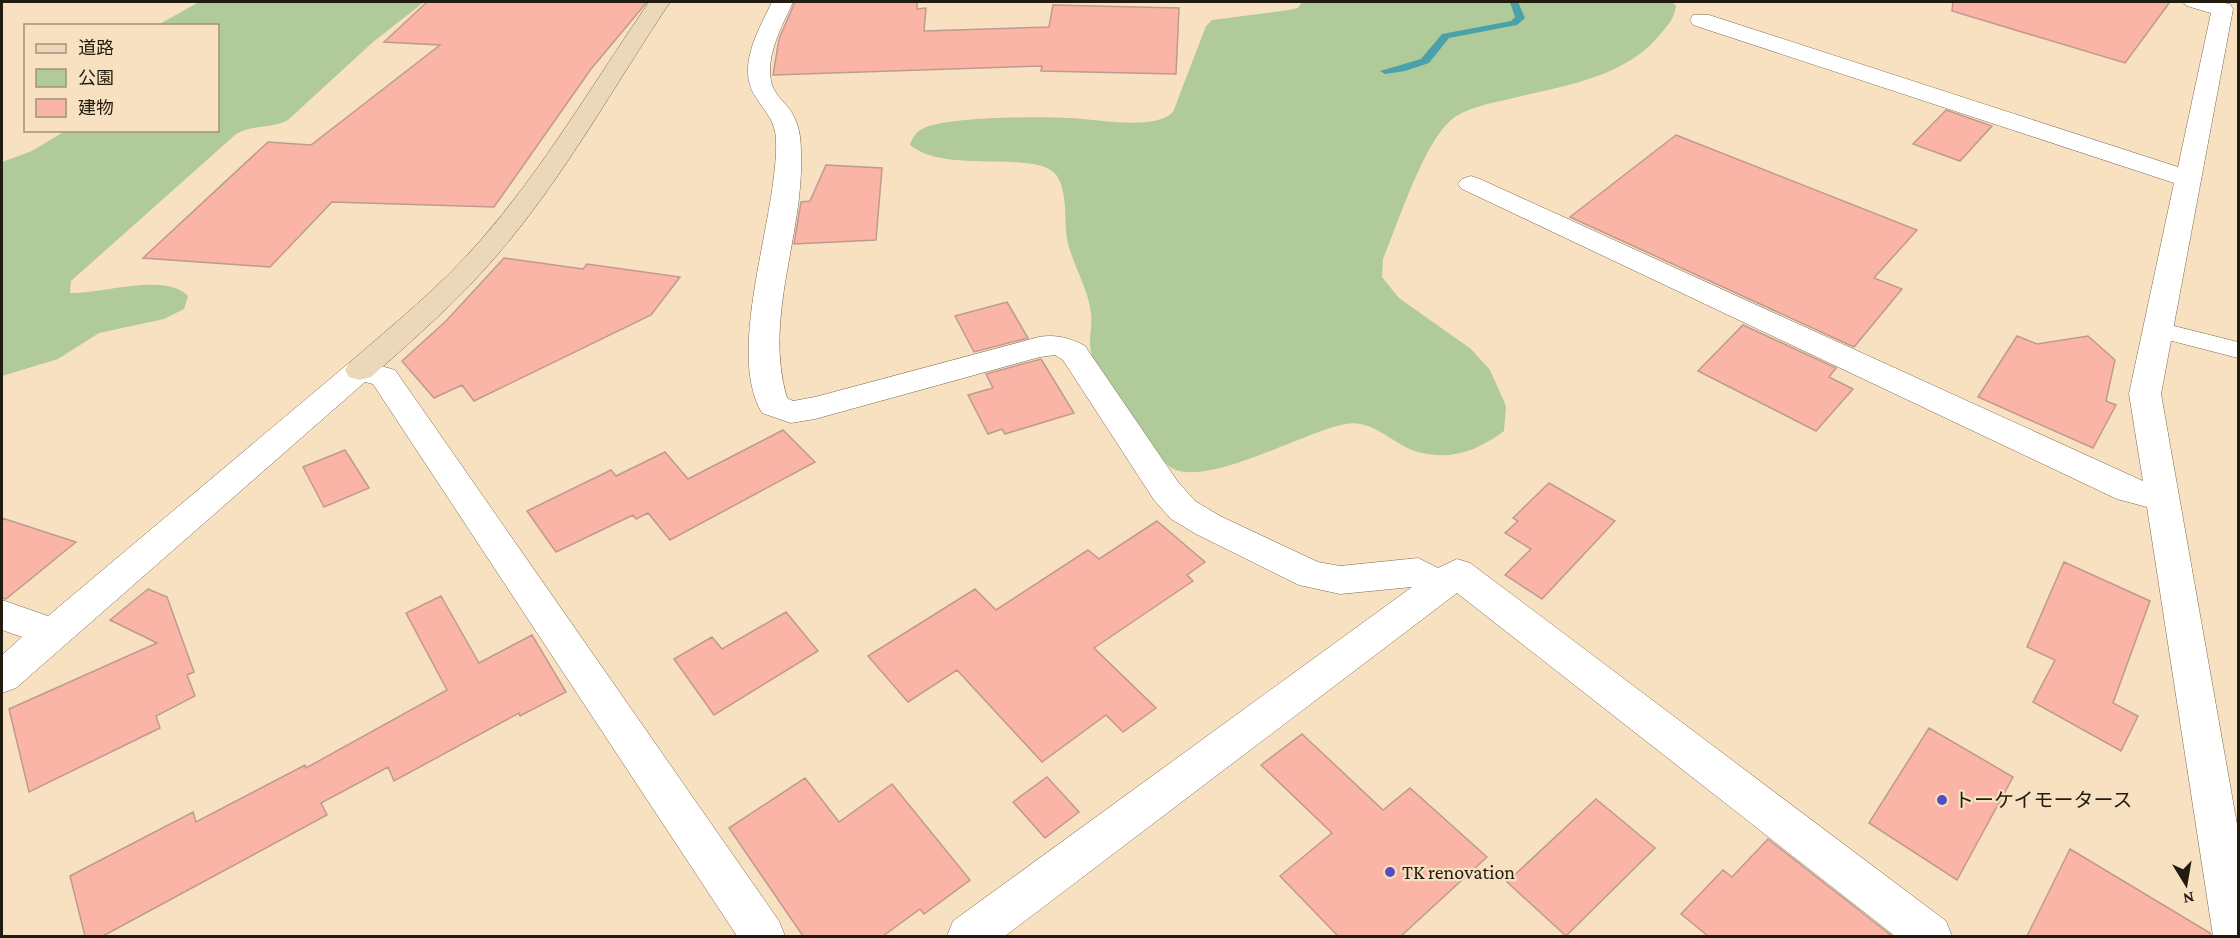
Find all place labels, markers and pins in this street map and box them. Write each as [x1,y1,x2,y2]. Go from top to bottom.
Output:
place label: トーケイモータース [1954,789,2133,811]
marker: トーケイモータース [1935,793,1949,807]
place label: TK renovation [1402,861,1515,883]
marker: TK renovation [1383,865,1397,879]

